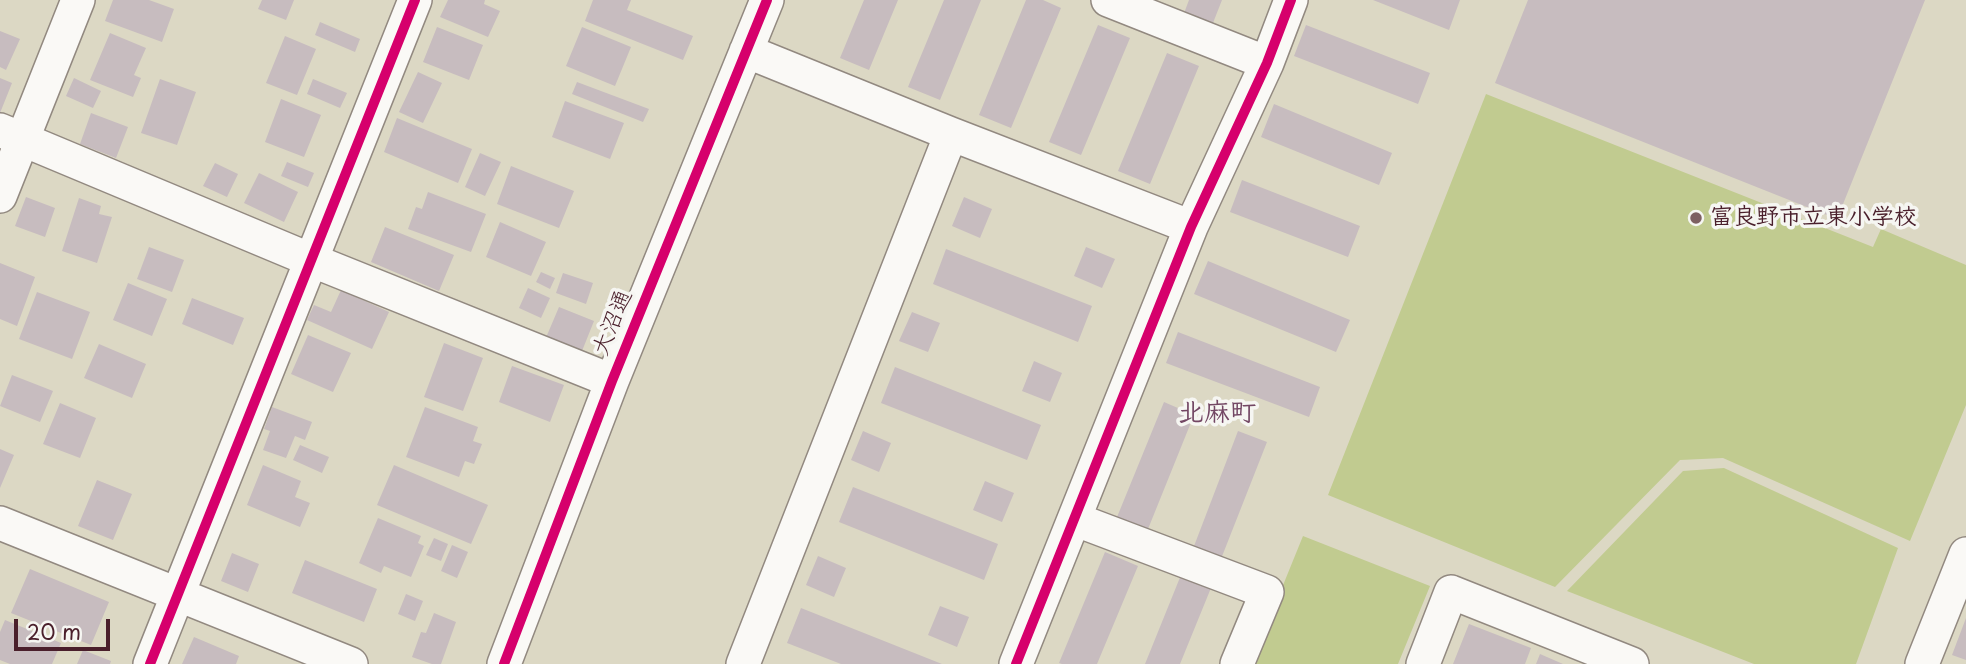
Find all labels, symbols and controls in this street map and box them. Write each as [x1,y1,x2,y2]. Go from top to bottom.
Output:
place label: 富良野市立東小学校 [1710,204,1917,232]
marker: 富良野市立東小学校 [1688,210,1704,226]
street label: 大沼通 [587,286,639,360]
district label: 北麻町 [1178,398,1256,430]
scale bar [18,604,114,648]
text: 20 m [27,615,81,647]

